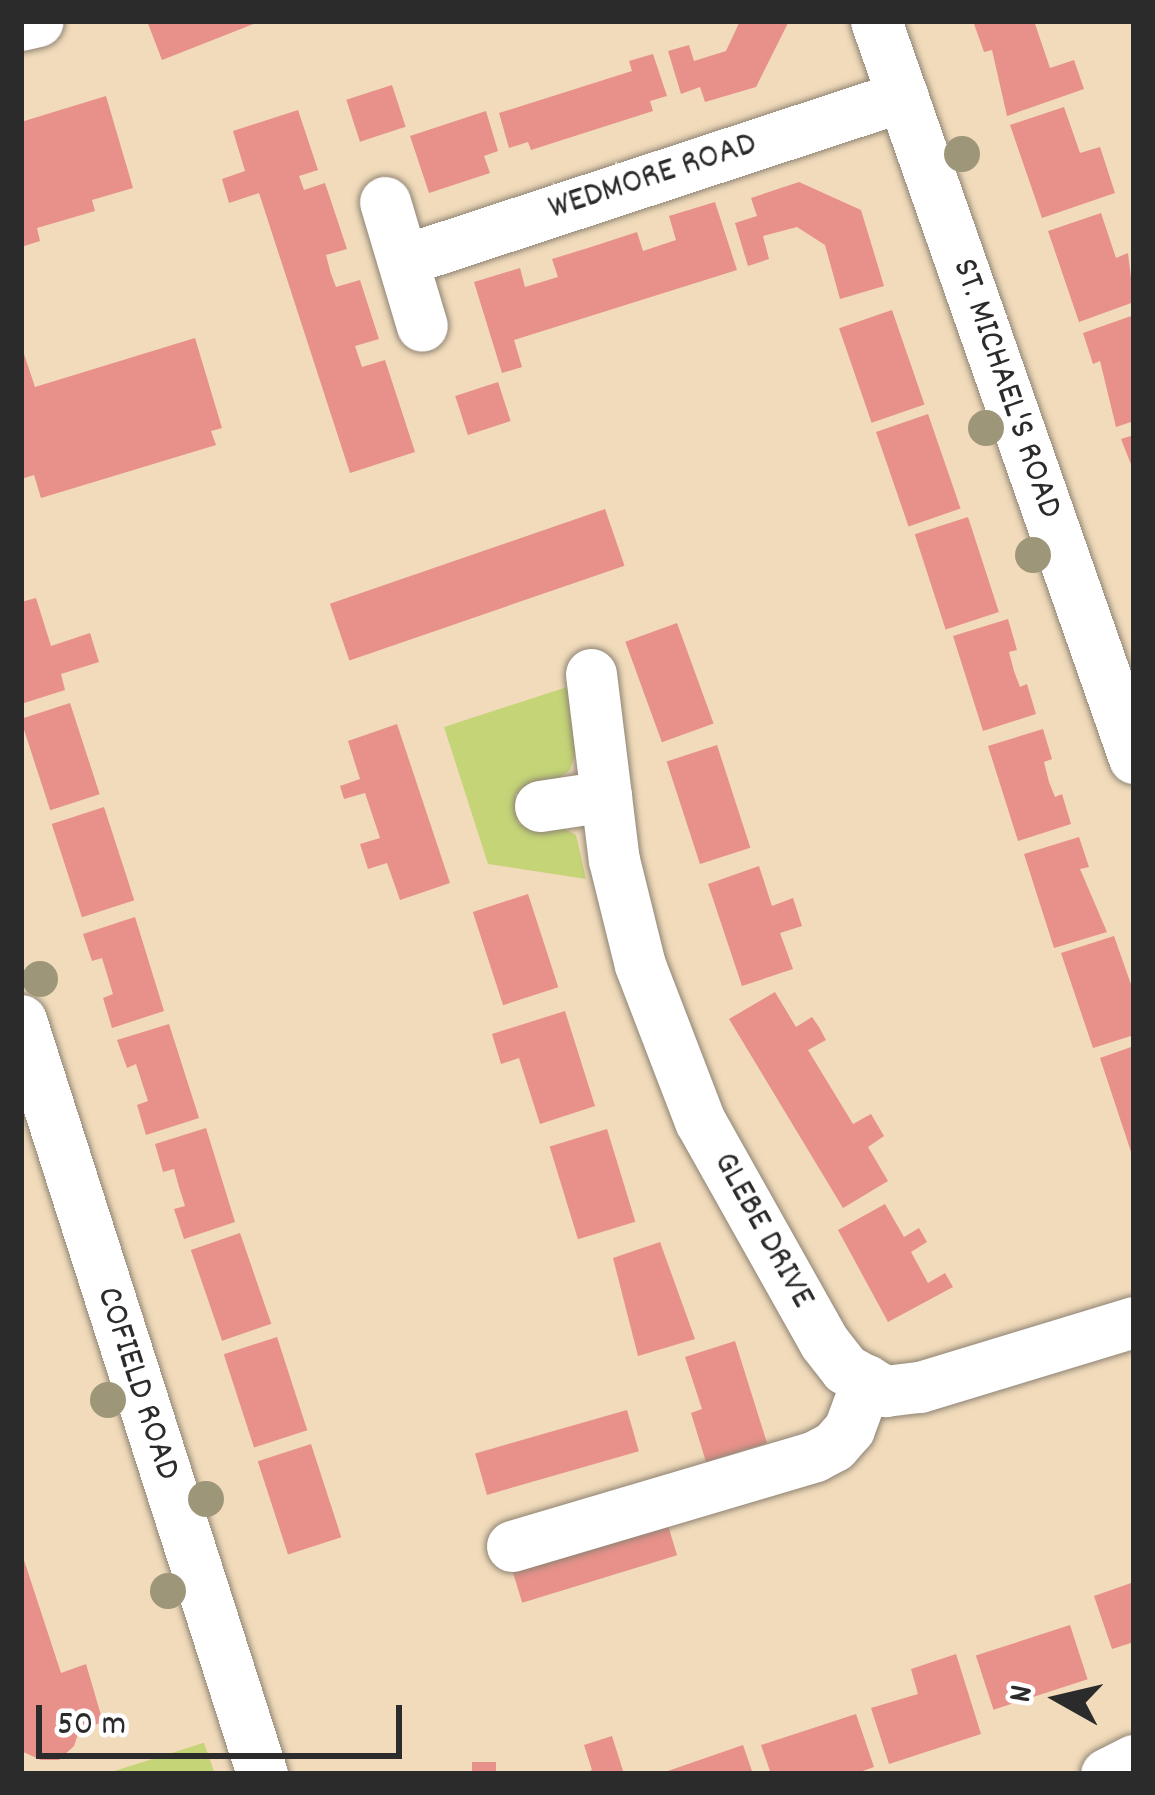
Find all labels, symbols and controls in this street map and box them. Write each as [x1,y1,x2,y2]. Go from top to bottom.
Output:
street label: WEDMORE ROAD [544,124,762,232]
street label: ST. MICHAEL'S ROAD [940,254,1070,524]
street label: GLEBE DRIVE [701,1145,823,1317]
street label: COFIELD ROAD [85,1282,187,1486]
north arrow [999,1639,1119,1759]
scale bar [42,1681,408,1755]
text: N [998,1683,1047,1705]
text: 50 m [57,1700,126,1752]

